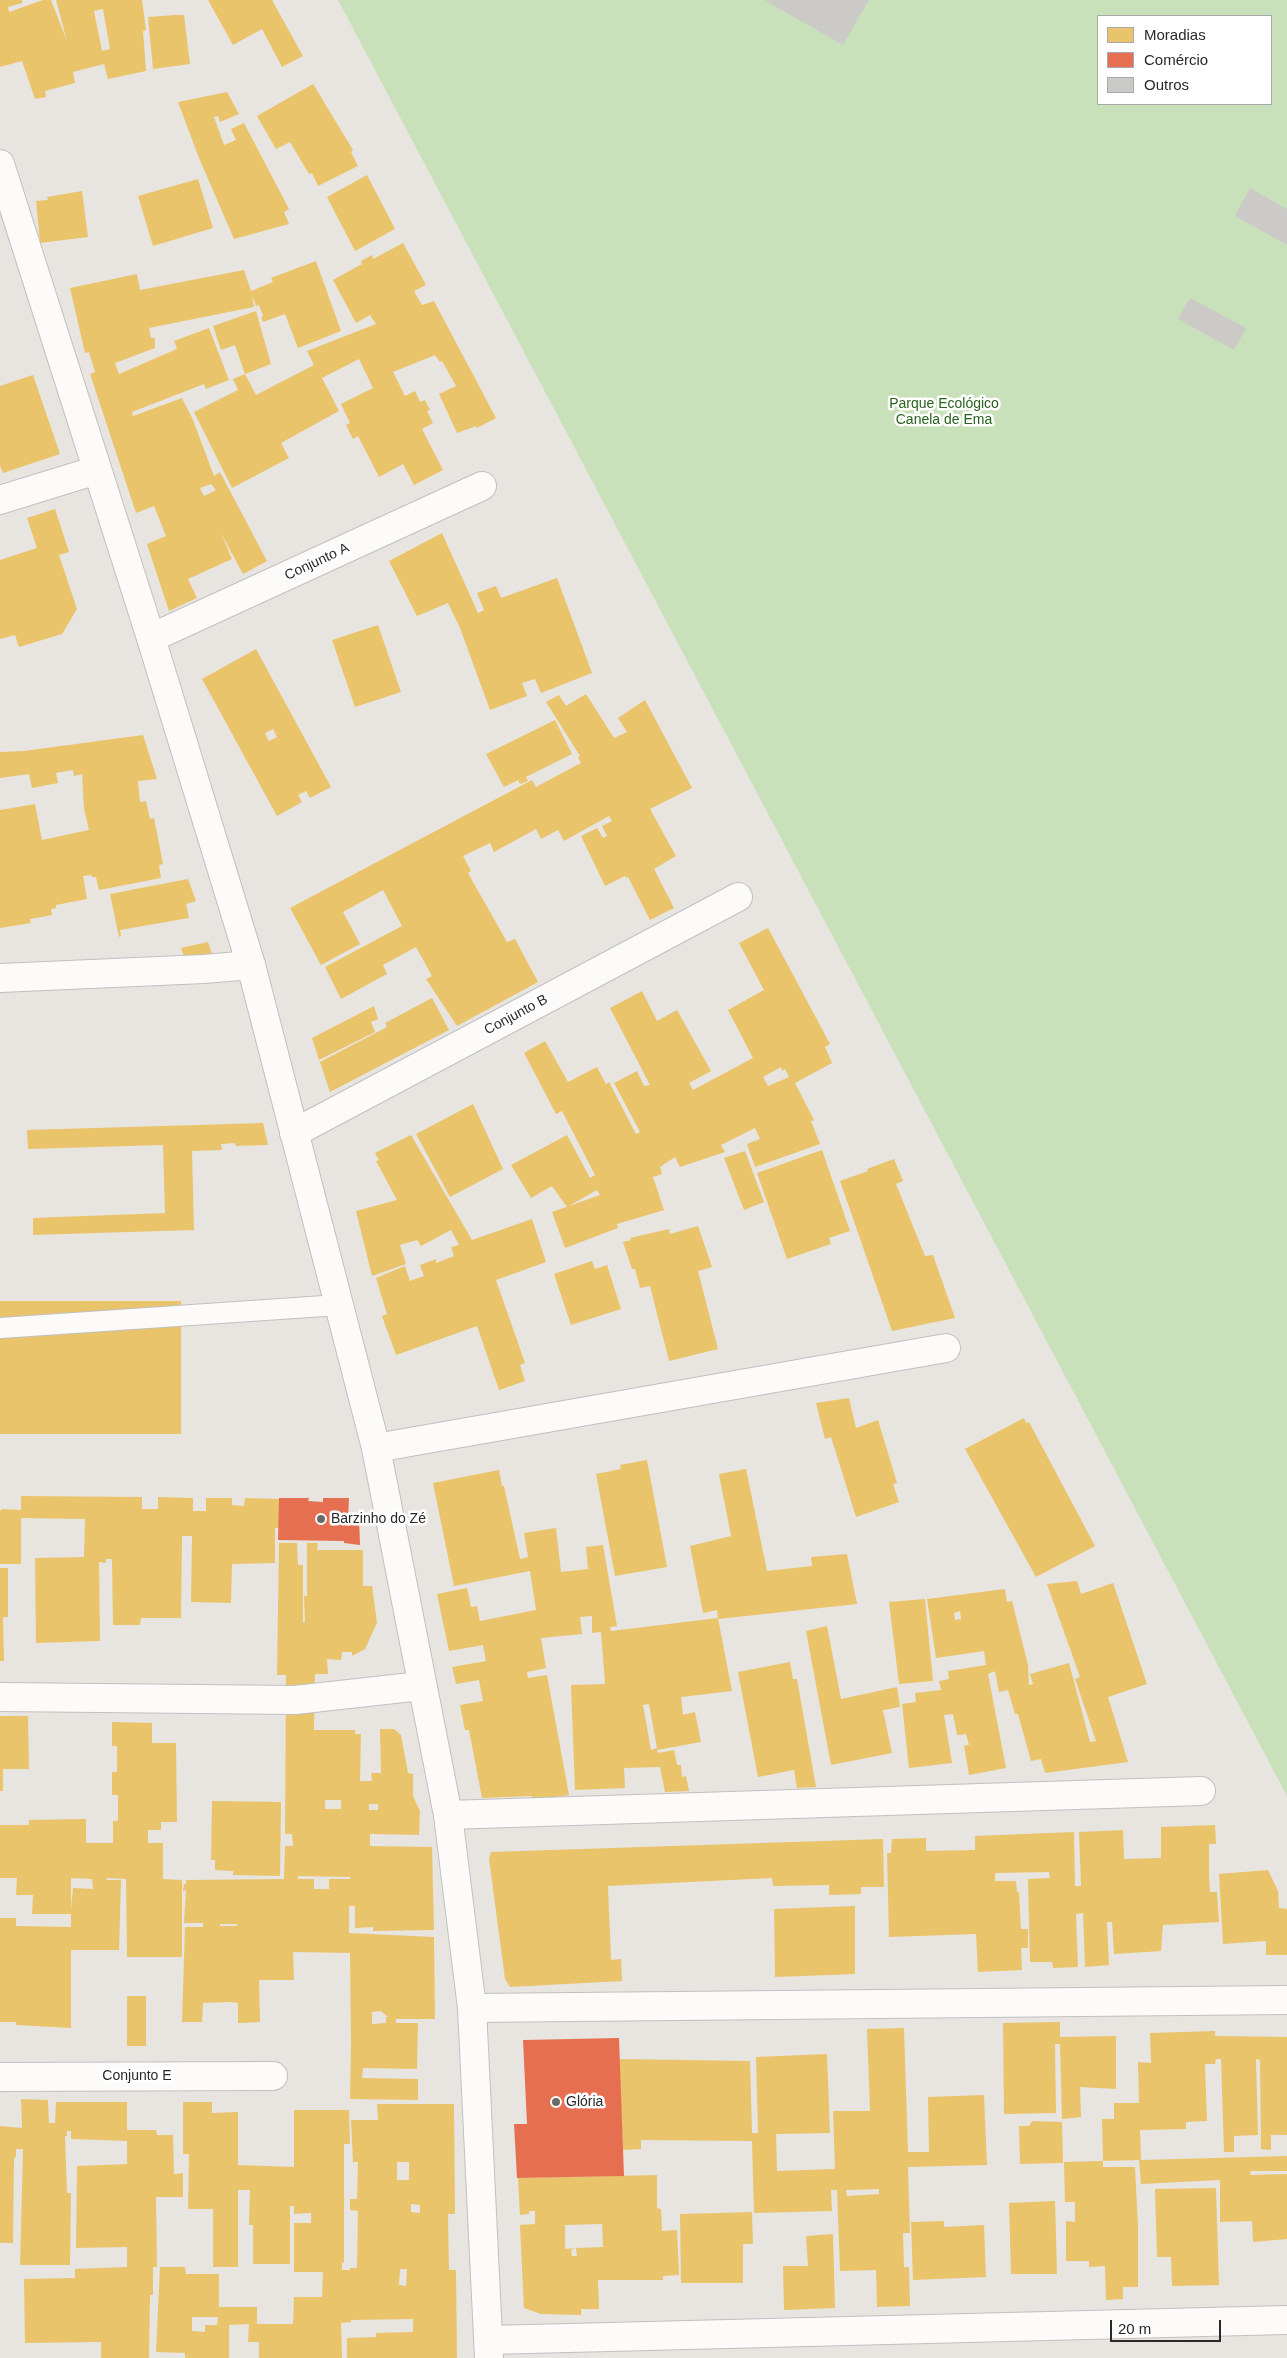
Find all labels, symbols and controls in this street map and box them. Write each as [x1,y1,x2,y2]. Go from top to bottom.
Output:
legend [1097,15,1272,105]
text: Moradias [1144,26,1206,43]
text: Comércio [1144,51,1208,68]
text: Outros [1144,76,1189,93]
park label: Parque Ecológico Canela de Ema [889,396,999,428]
street label: Conjunto A [282,540,352,584]
street label: Conjunto B [481,991,551,1039]
place label: Barzinho do Zé [331,1511,426,1527]
marker: Barzinho do Zé [315,1513,327,1525]
street label: Conjunto E [102,2068,172,2084]
place label: Glória [566,2094,603,2110]
marker: Glória [550,2096,562,2108]
scale bar [1112,2310,1223,2342]
text: 20 m [1118,2320,1151,2337]

